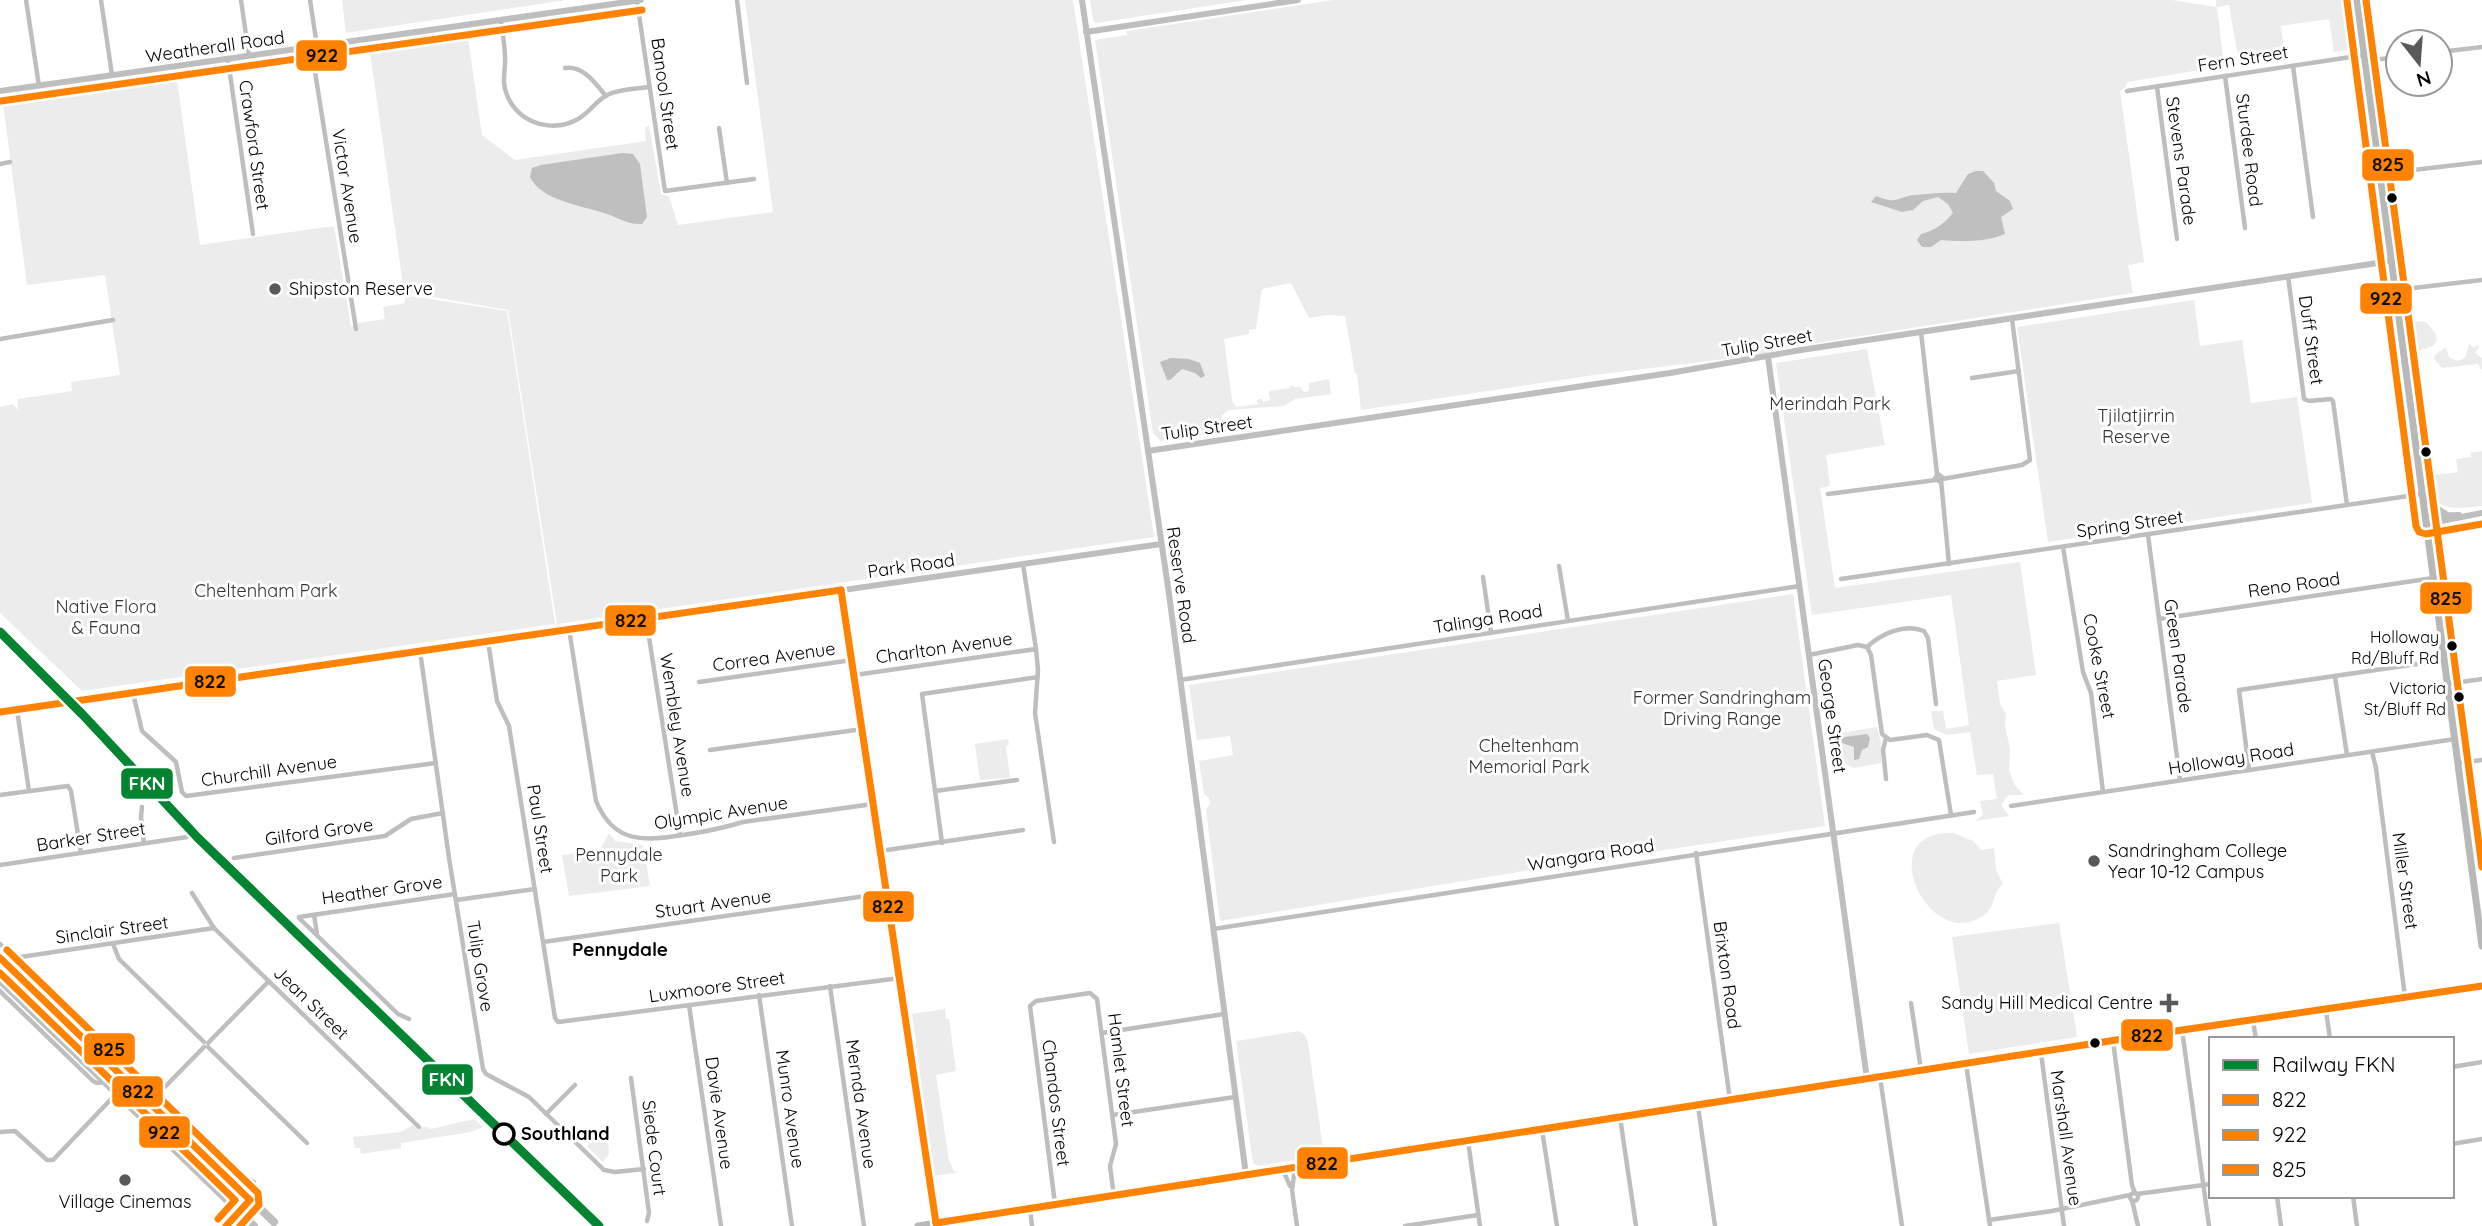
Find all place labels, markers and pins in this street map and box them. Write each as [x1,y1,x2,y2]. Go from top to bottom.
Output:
unlabelled marker [2385,191,2399,205]
place label: Shipston Reserve [289,277,433,300]
marker: Shipston Reserve [267,281,283,297]
unlabelled marker [2419,445,2433,459]
place label: Holloway Rd/Bluff Rd [2351,627,2439,668]
marker: Holloway Rd/Bluff Rd [2445,639,2459,653]
place label: Victoria St/Bluff Rd [2364,678,2446,719]
marker: Victoria St/Bluff Rd [2452,690,2466,704]
place label: Sandringham College Year 10-12 Campus [2108,839,2287,883]
marker: Sandringham College Year 10-12 Campus [2086,853,2102,869]
place label: Sandy Hill Medical Centre [1941,991,2153,1014]
marker: Sandy Hill Medical Centre [2159,993,2179,1013]
unlabelled marker [2088,1036,2102,1050]
place label: Southland [521,1122,610,1145]
marker: Southland [493,1123,515,1145]
marker: Village Cinemas [117,1172,133,1188]
place label: Village Cinemas [59,1190,191,1213]

